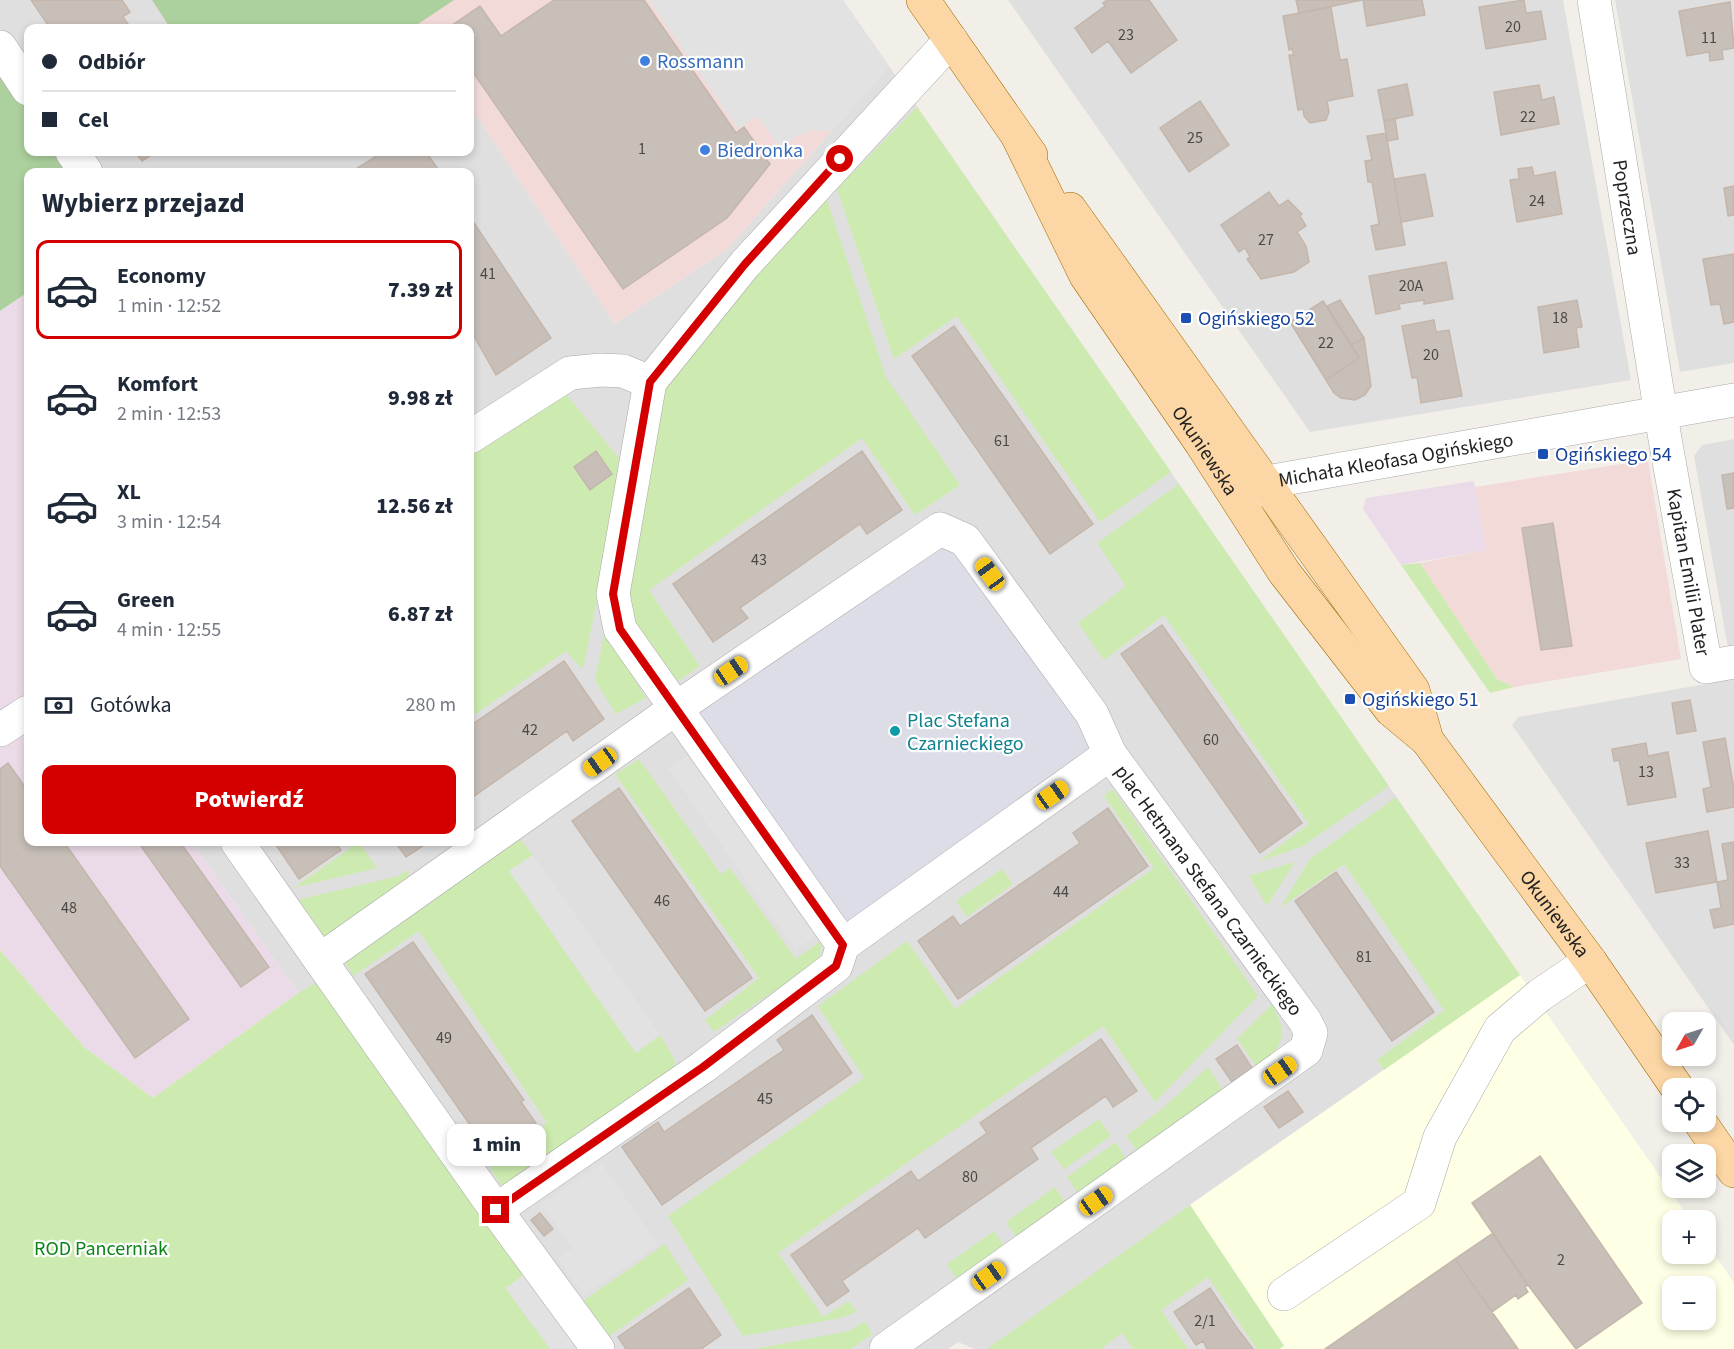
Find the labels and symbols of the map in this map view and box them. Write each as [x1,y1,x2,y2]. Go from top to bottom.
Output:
house number: 20 [1505,16,1521,38]
house number: 23 [1118,24,1134,46]
house number: 11 [1701,27,1717,49]
place label: Rossmann [657,48,744,76]
marker: Rossmann [638,54,652,68]
house number: 22 [1520,106,1536,128]
house number: 25 [1187,127,1203,149]
place label: Biedronka [717,137,803,165]
house number: 1 [638,138,646,160]
marker: Biedronka [698,143,712,157]
route start [826,145,853,172]
street label: Poprzeczna [1605,158,1648,257]
house number: 24 [1529,190,1545,212]
house number: 27 [1258,229,1274,251]
house number: 41 [480,263,496,285]
house number: 20A [1399,275,1424,297]
place label: Ogińskiego 52 [1198,305,1315,333]
house number: 18 [1552,307,1568,329]
marker: Ogińskiego 52 [1179,311,1193,325]
house number: 22 [1318,332,1334,354]
house number: 20 [1423,344,1439,366]
street label: Okuniewska [1164,400,1244,501]
street label: Michała Kleofasa Ogińskiego [1276,426,1516,495]
house number: 61 [994,430,1010,452]
place label: Ogińskiego 54 [1555,441,1672,469]
marker: Ogińskiego 54 [1536,447,1550,461]
street label: Kapitan Emilii Plater [1659,486,1717,658]
house number: 43 [751,549,767,571]
car [972,554,1008,594]
car [711,653,751,689]
place label: Ogińskiego 51 [1362,686,1479,714]
marker: Ogińskiego 51 [1343,692,1357,706]
place label: Plac Stefana Czarnieckiego [907,707,1024,758]
house number: 42 [522,719,538,741]
marker: Plac Stefana Czarnieckiego [888,724,902,738]
house number: 60 [1203,729,1219,751]
car [580,744,620,780]
street label: plac Hetmana Stefana Czarnieckiego [1107,759,1309,1022]
house number: 13 [1638,761,1654,783]
car [1032,777,1072,813]
house number: 33 [1674,852,1690,874]
street label: Okuniewska [1513,865,1596,964]
house number: 44 [1053,881,1069,903]
house number: 46 [654,890,670,912]
house number: 48 [61,897,77,919]
house number: 81 [1356,946,1372,968]
north arrow [1662,1012,1716,1066]
house number: 49 [436,1027,452,1049]
car [1260,1053,1300,1089]
house number: 45 [757,1088,773,1110]
callout: 1 min [446,1123,546,1165]
house number: 80 [962,1166,978,1188]
car [1076,1183,1116,1219]
route end [482,1196,509,1223]
park label: ROD Pancerniak [34,1235,168,1263]
house number: 2 [1557,1249,1565,1271]
car [969,1258,1009,1294]
house number: 2/1 [1194,1310,1216,1332]

